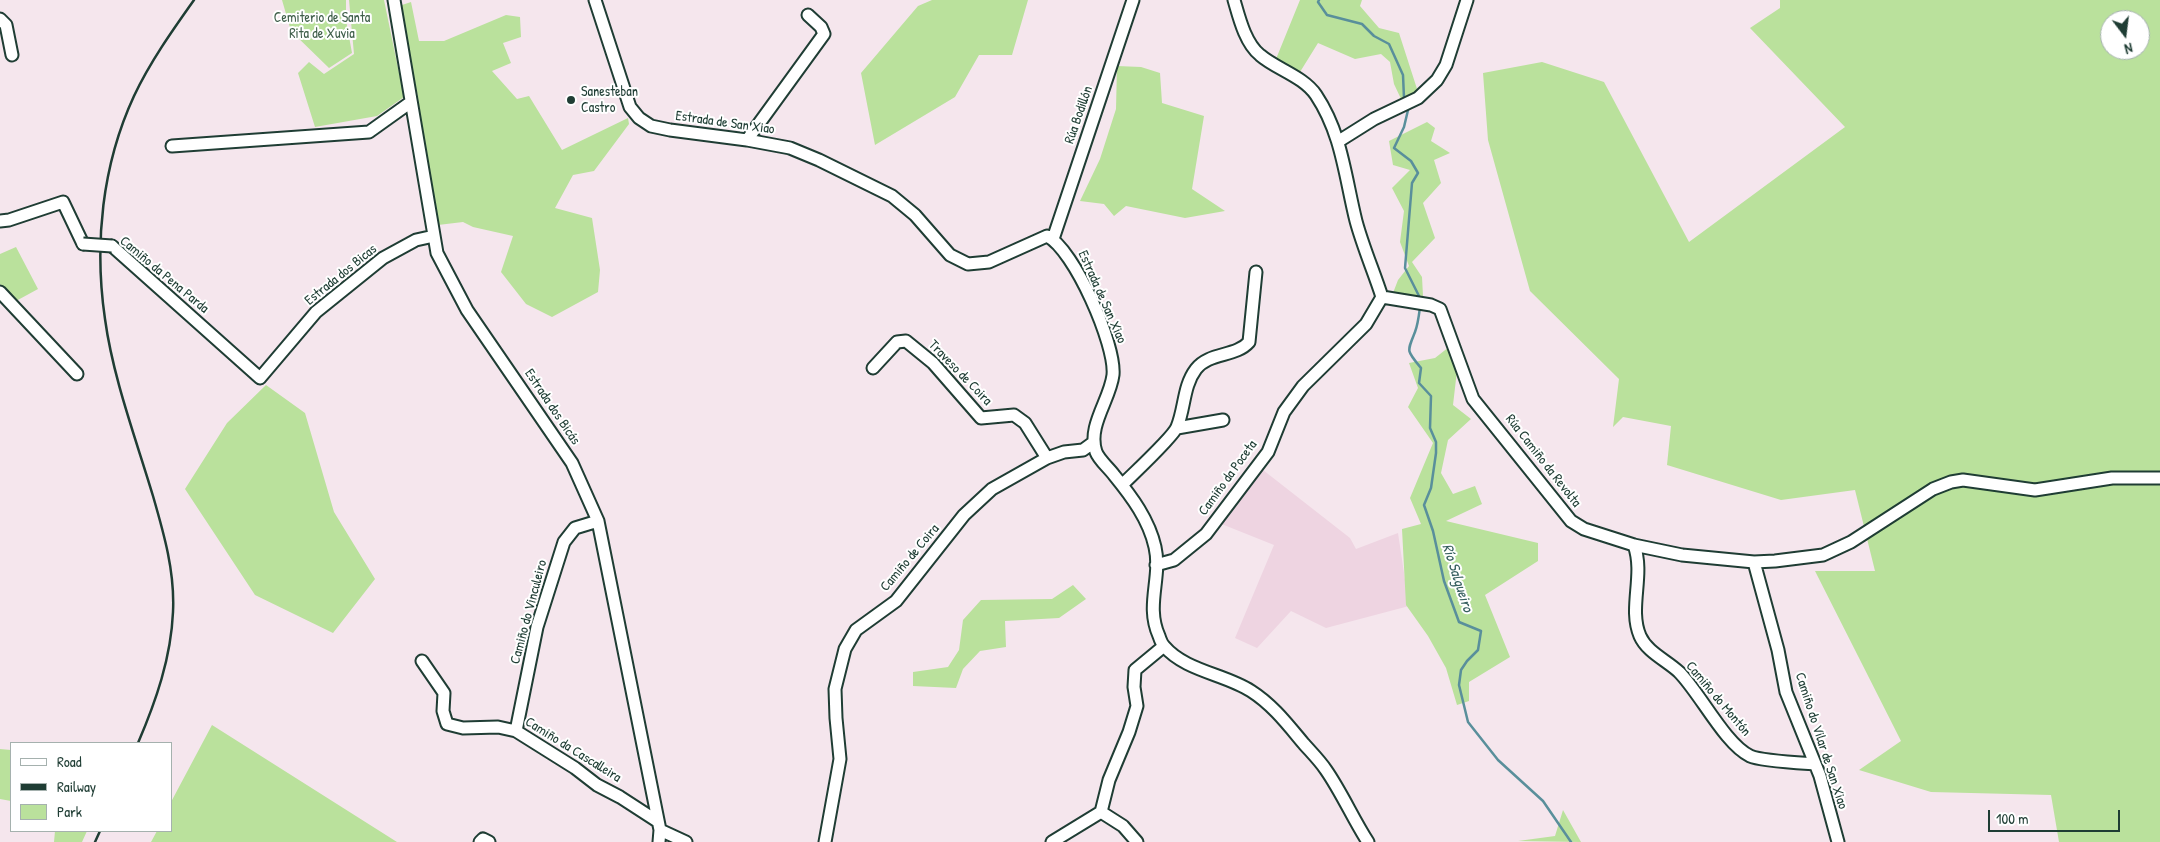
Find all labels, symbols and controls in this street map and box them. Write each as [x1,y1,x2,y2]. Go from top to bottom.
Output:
park label: Cemiterio de Santa Rita de Xuvia [274,10,370,42]
north arrow [2100,10,2150,60]
text: N [2123,39,2135,59]
place label: Sanesteban Castro [581,84,638,116]
street label: Rúa Bodillón [1061,84,1097,146]
marker: Sanesteban Castro [565,94,577,106]
street label: Estrada de San Xiao [674,108,776,138]
street label: Camiño da Pena Parda [116,233,212,317]
street label: Estrada dos Bicas [302,241,380,309]
street label: Estrada de San Xiao [1074,248,1130,346]
street label: Traveso de Coira [925,337,995,409]
street label: Estrada dos Bicás [521,366,583,448]
street label: Rúa Camiño da Revolta [1502,411,1584,511]
street label: Camiño da Poceta [1195,437,1261,519]
street label: Camiño de Coira [877,521,943,595]
water label: Río Salgueiro [1438,542,1476,614]
street label: Camiño do Vinculeiro [507,558,551,666]
street label: Camiño do Montón [1682,658,1754,740]
street label: Camiño do Vilar de San Xiao [1791,671,1851,811]
street label: Camiño da Cascalleira [522,714,624,786]
legend [10,742,172,832]
text: Road [57,751,82,772]
text: Railway [57,776,96,797]
scale bar [1990,800,2122,832]
text: Park [57,801,82,822]
text: 100 m [1996,808,2029,829]

